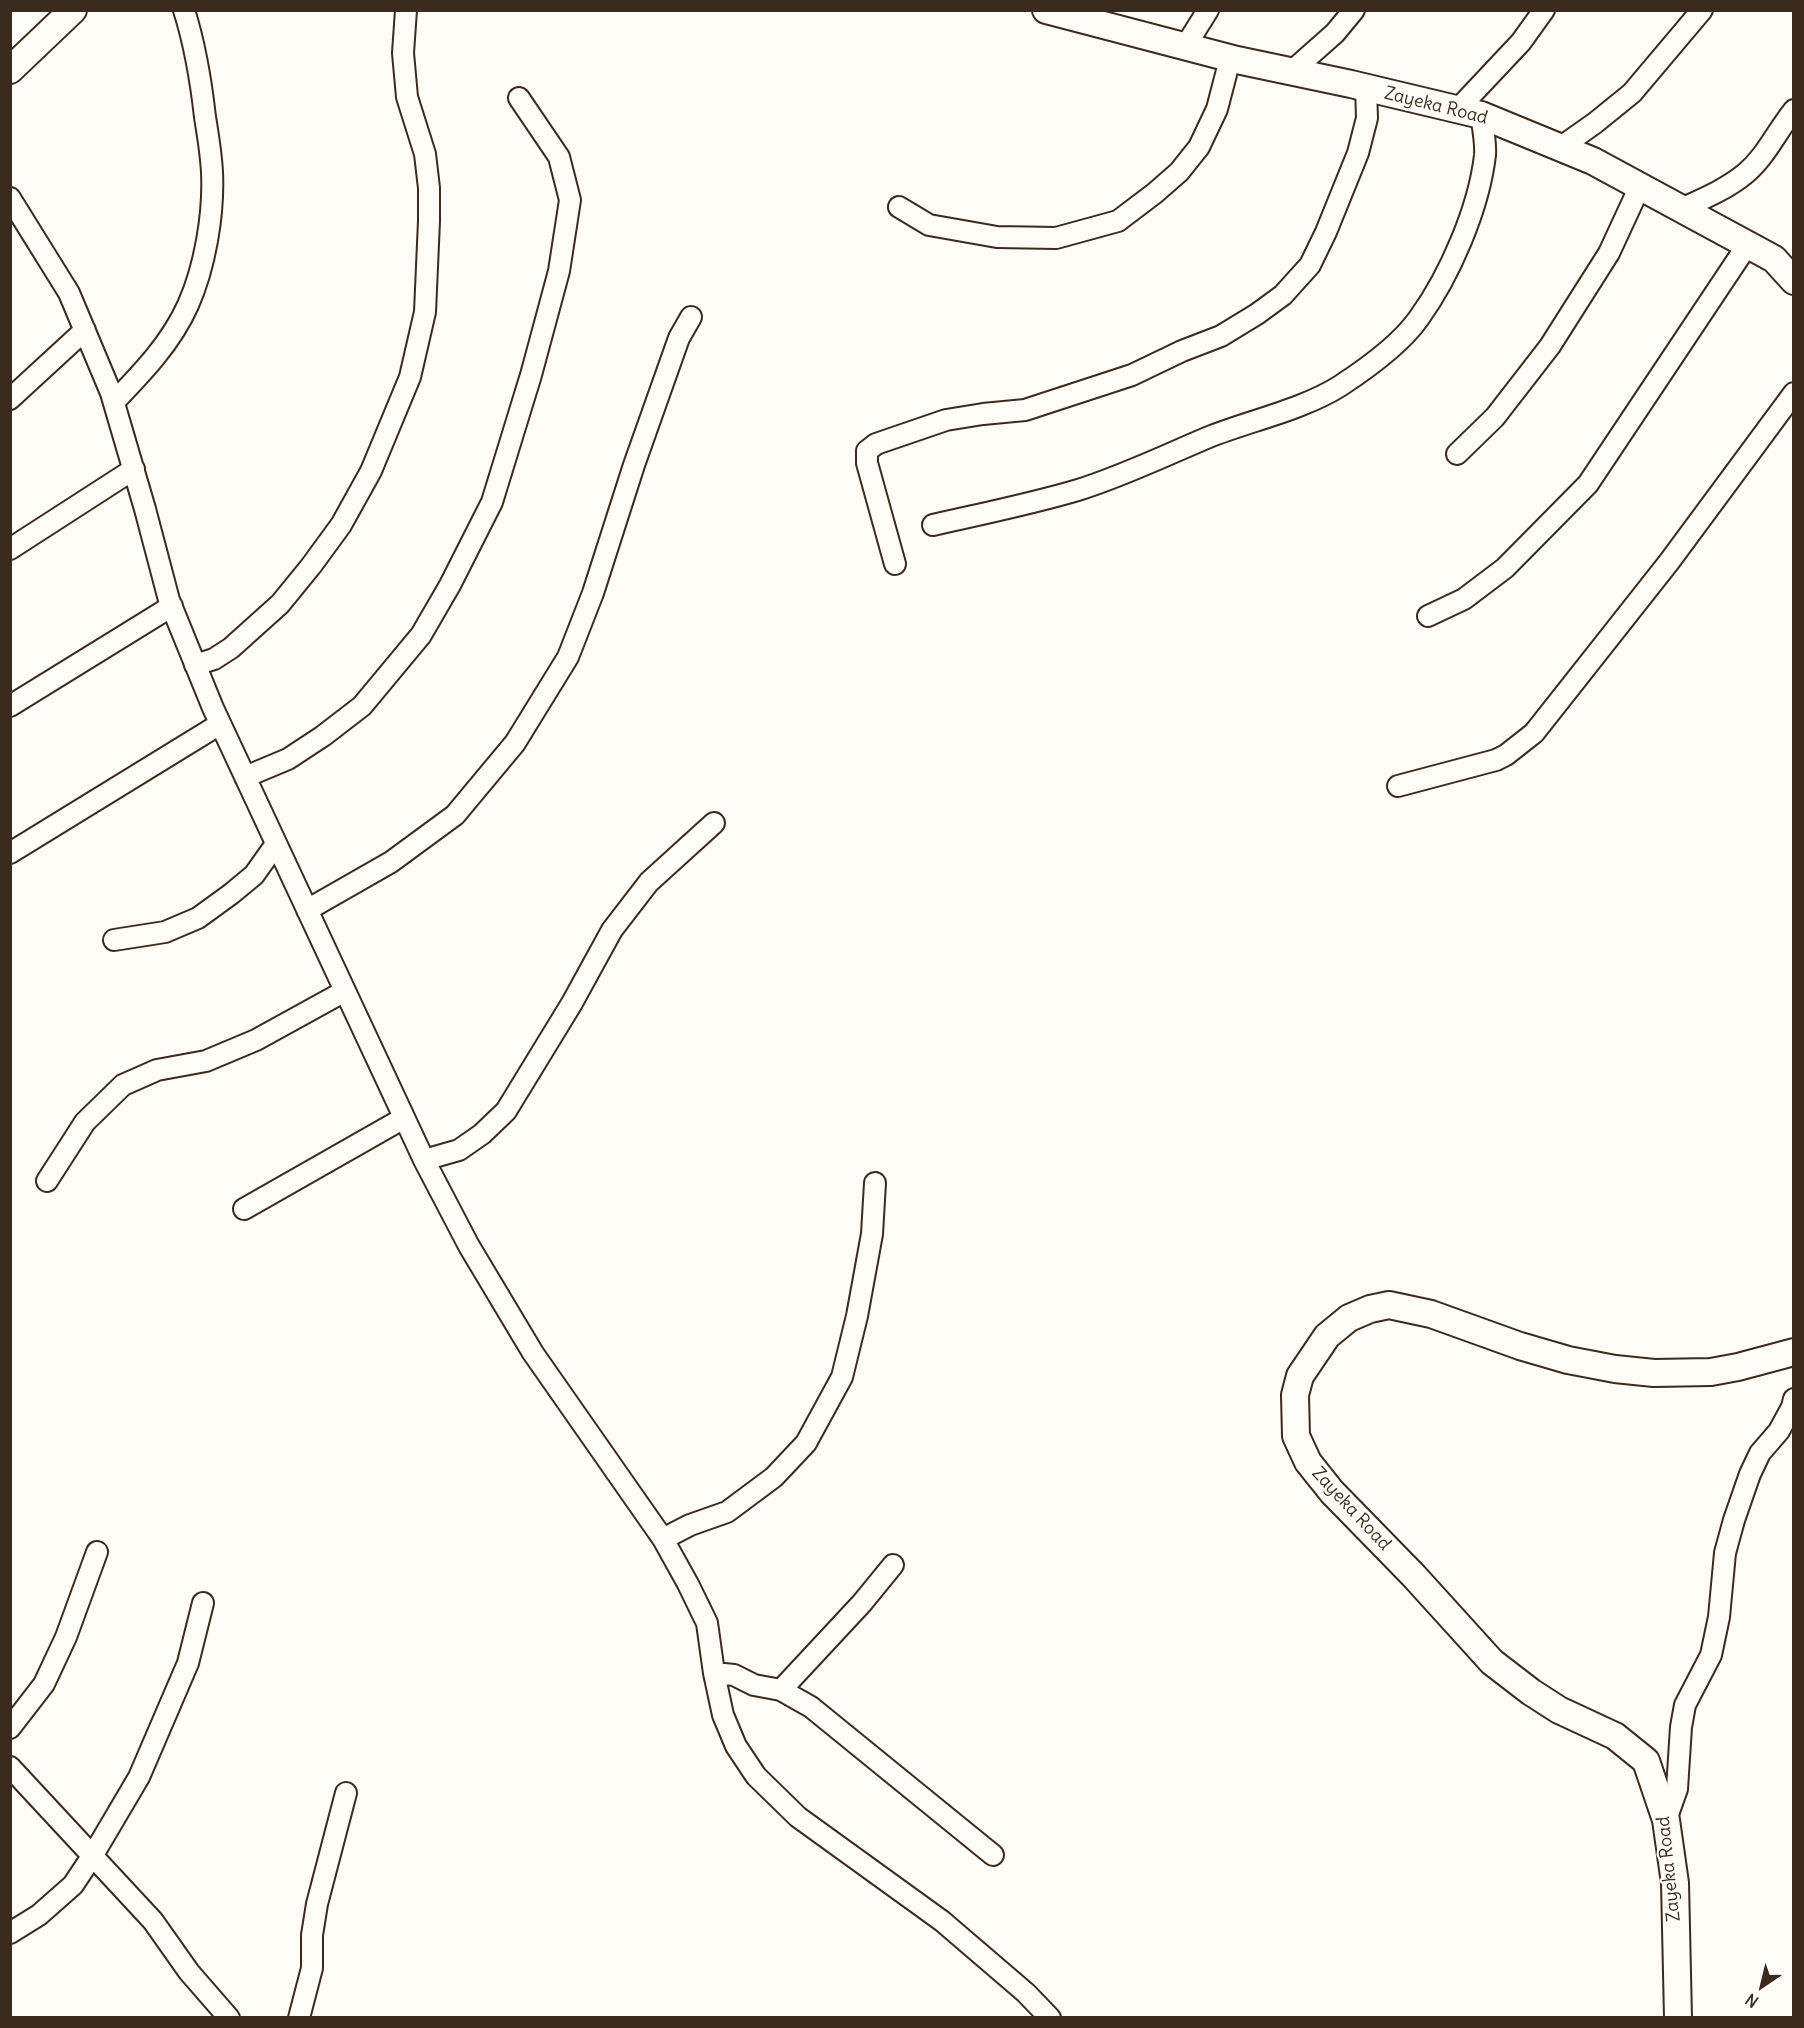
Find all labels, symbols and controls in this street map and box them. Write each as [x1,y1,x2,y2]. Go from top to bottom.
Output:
street label: Zayeka Road [1382,83,1490,129]
street label: Zayeka Road [1307,1463,1395,1555]
street label: Zayeka Road [1653,1815,1685,1923]
north arrow [1732,1956,1792,2016]
text: N [1741,1989,1762,2012]

